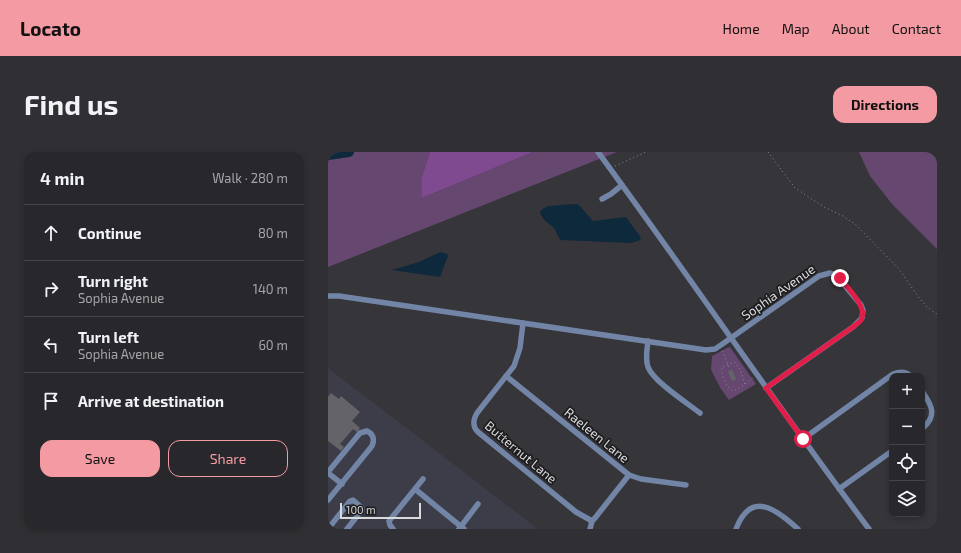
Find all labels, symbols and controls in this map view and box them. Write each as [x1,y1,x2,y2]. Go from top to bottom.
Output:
text: Locato [20,17,81,40]
text: Home [723,20,760,37]
text: Map [782,20,810,37]
text: About [832,20,870,37]
text: Contact [892,20,941,37]
button: Directions [833,86,937,123]
text: Find us [24,87,118,121]
text: 4 min [40,168,84,188]
text: Walk · 280 m [212,170,288,186]
icon: ahead [40,222,62,244]
text: Continue [78,224,141,242]
text: 80 m [258,225,288,241]
street label: Sophia Avenue [738,261,818,323]
route end [831,269,849,287]
text: Turn right [78,272,148,290]
icon: right [40,278,62,300]
text: 140 m [253,281,288,297]
text: Sophia Avenue [78,290,164,306]
text: Turn left [78,328,139,346]
icon: left [40,334,62,356]
text: 60 m [258,337,288,353]
text: Sophia Avenue [78,346,164,362]
map controls [889,373,925,517]
button: + [889,373,925,409]
icon: arrive [40,390,62,412]
text: Arrive at destination [78,392,224,410]
street label: Raeleen Lane [561,404,633,466]
button: − [889,409,925,445]
street label: Butternut Lane [482,417,560,487]
route start [794,430,812,448]
button: Save [40,440,160,477]
button: Share [168,440,288,477]
button: locate [889,445,925,481]
button: layers [889,481,925,517]
scale bar [340,501,421,520]
text: 100 m [346,503,376,516]

